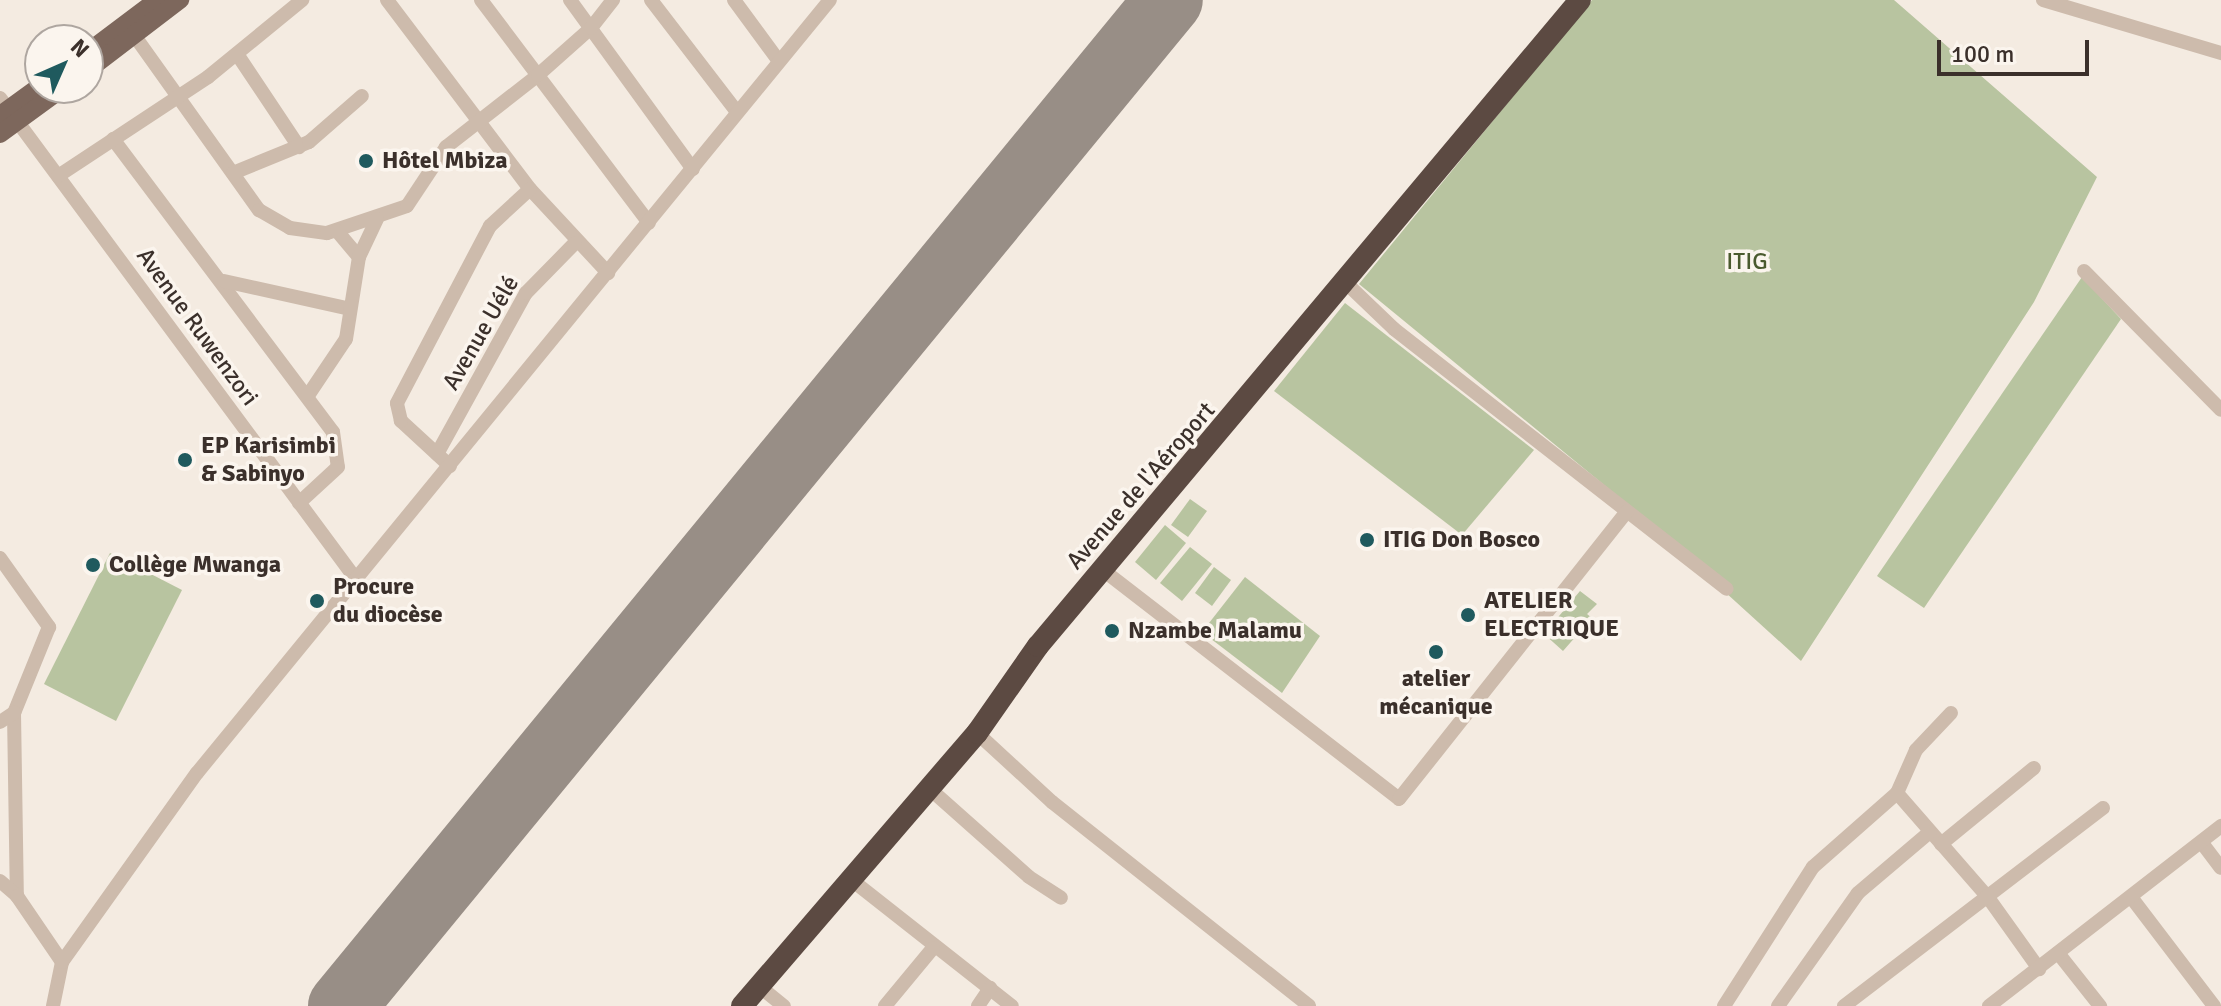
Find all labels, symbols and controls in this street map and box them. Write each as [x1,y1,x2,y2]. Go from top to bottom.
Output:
north arrow [24,24,104,104]
scale bar [1941,24,2093,74]
text: N [65,33,95,63]
text: 100 m [1951,39,2014,69]
place label: Hôtel Mbiza [382,147,508,175]
marker: Hôtel Mbiza [357,152,375,170]
street label: Avenue Ruwenzori [130,242,264,412]
park label: ITIG [1726,248,1768,276]
street label: Avenue Uélé [437,271,525,395]
street label: Avenue de l'Aéroport [1061,397,1221,575]
place label: EP Karisimbi & Sabinyo [201,432,336,488]
marker: EP Karisimbi & Sabinyo [176,451,194,469]
place label: ITIG Don Bosco [1383,526,1540,554]
marker: ITIG Don Bosco [1358,531,1376,549]
place label: Collège Mwanga [109,551,281,579]
marker: Collège Mwanga [84,556,102,574]
place label: Procure du diocèse [333,573,443,629]
place label: ATELIER ELECTRIQUE [1484,587,1619,643]
marker: Procure du diocèse [308,592,326,610]
marker: ATELIER ELECTRIQUE [1459,606,1477,624]
place label: Nzambe Malamu [1128,617,1302,645]
marker: Nzambe Malamu [1103,622,1121,640]
marker: atelier mécanique [1427,643,1445,661]
place label: atelier mécanique [1379,665,1493,721]

